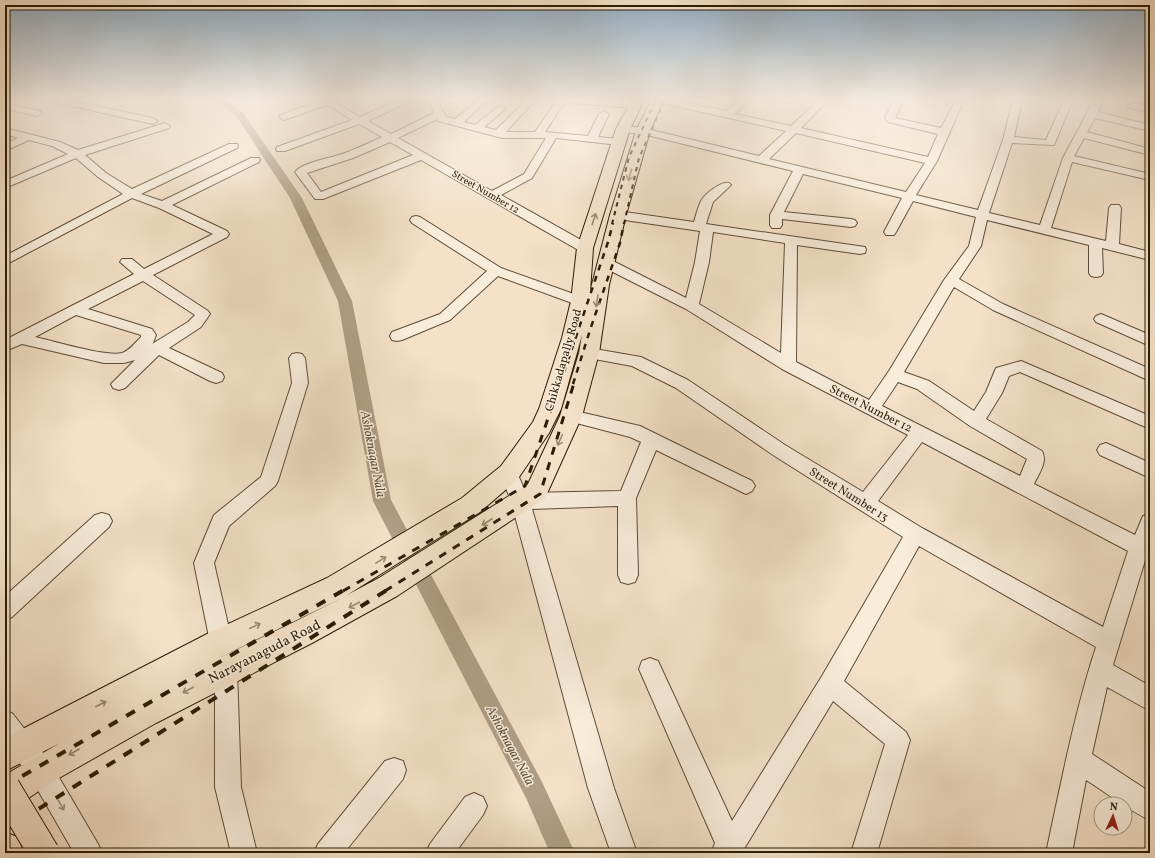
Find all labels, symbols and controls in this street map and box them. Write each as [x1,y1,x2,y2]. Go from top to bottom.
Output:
street label: Street Number 12 [449,167,522,217]
one-way arrow [626,169,633,182]
one-way arrow [591,213,598,226]
one-way arrow [593,294,601,307]
street label: Chikkadapally Road [542,307,586,413]
street label: Street Number 12 [826,381,915,437]
water label: Ashoknagar Nala [355,409,389,499]
one-way arrow [556,433,563,445]
street label: Street Number 13 [806,464,891,526]
one-way arrow [481,519,493,527]
one-way arrow [375,555,387,563]
one-way arrow [348,602,360,610]
street label: Narayanaguda Road [205,616,324,689]
one-way arrow [248,622,260,629]
one-way arrow [182,686,194,694]
one-way arrow [95,700,107,707]
water label: Ashoknagar Nala [480,702,538,789]
one-way arrow [68,749,80,757]
north arrow [1093,796,1133,836]
one-way arrow [58,799,66,811]
text: N [1109,800,1118,815]

